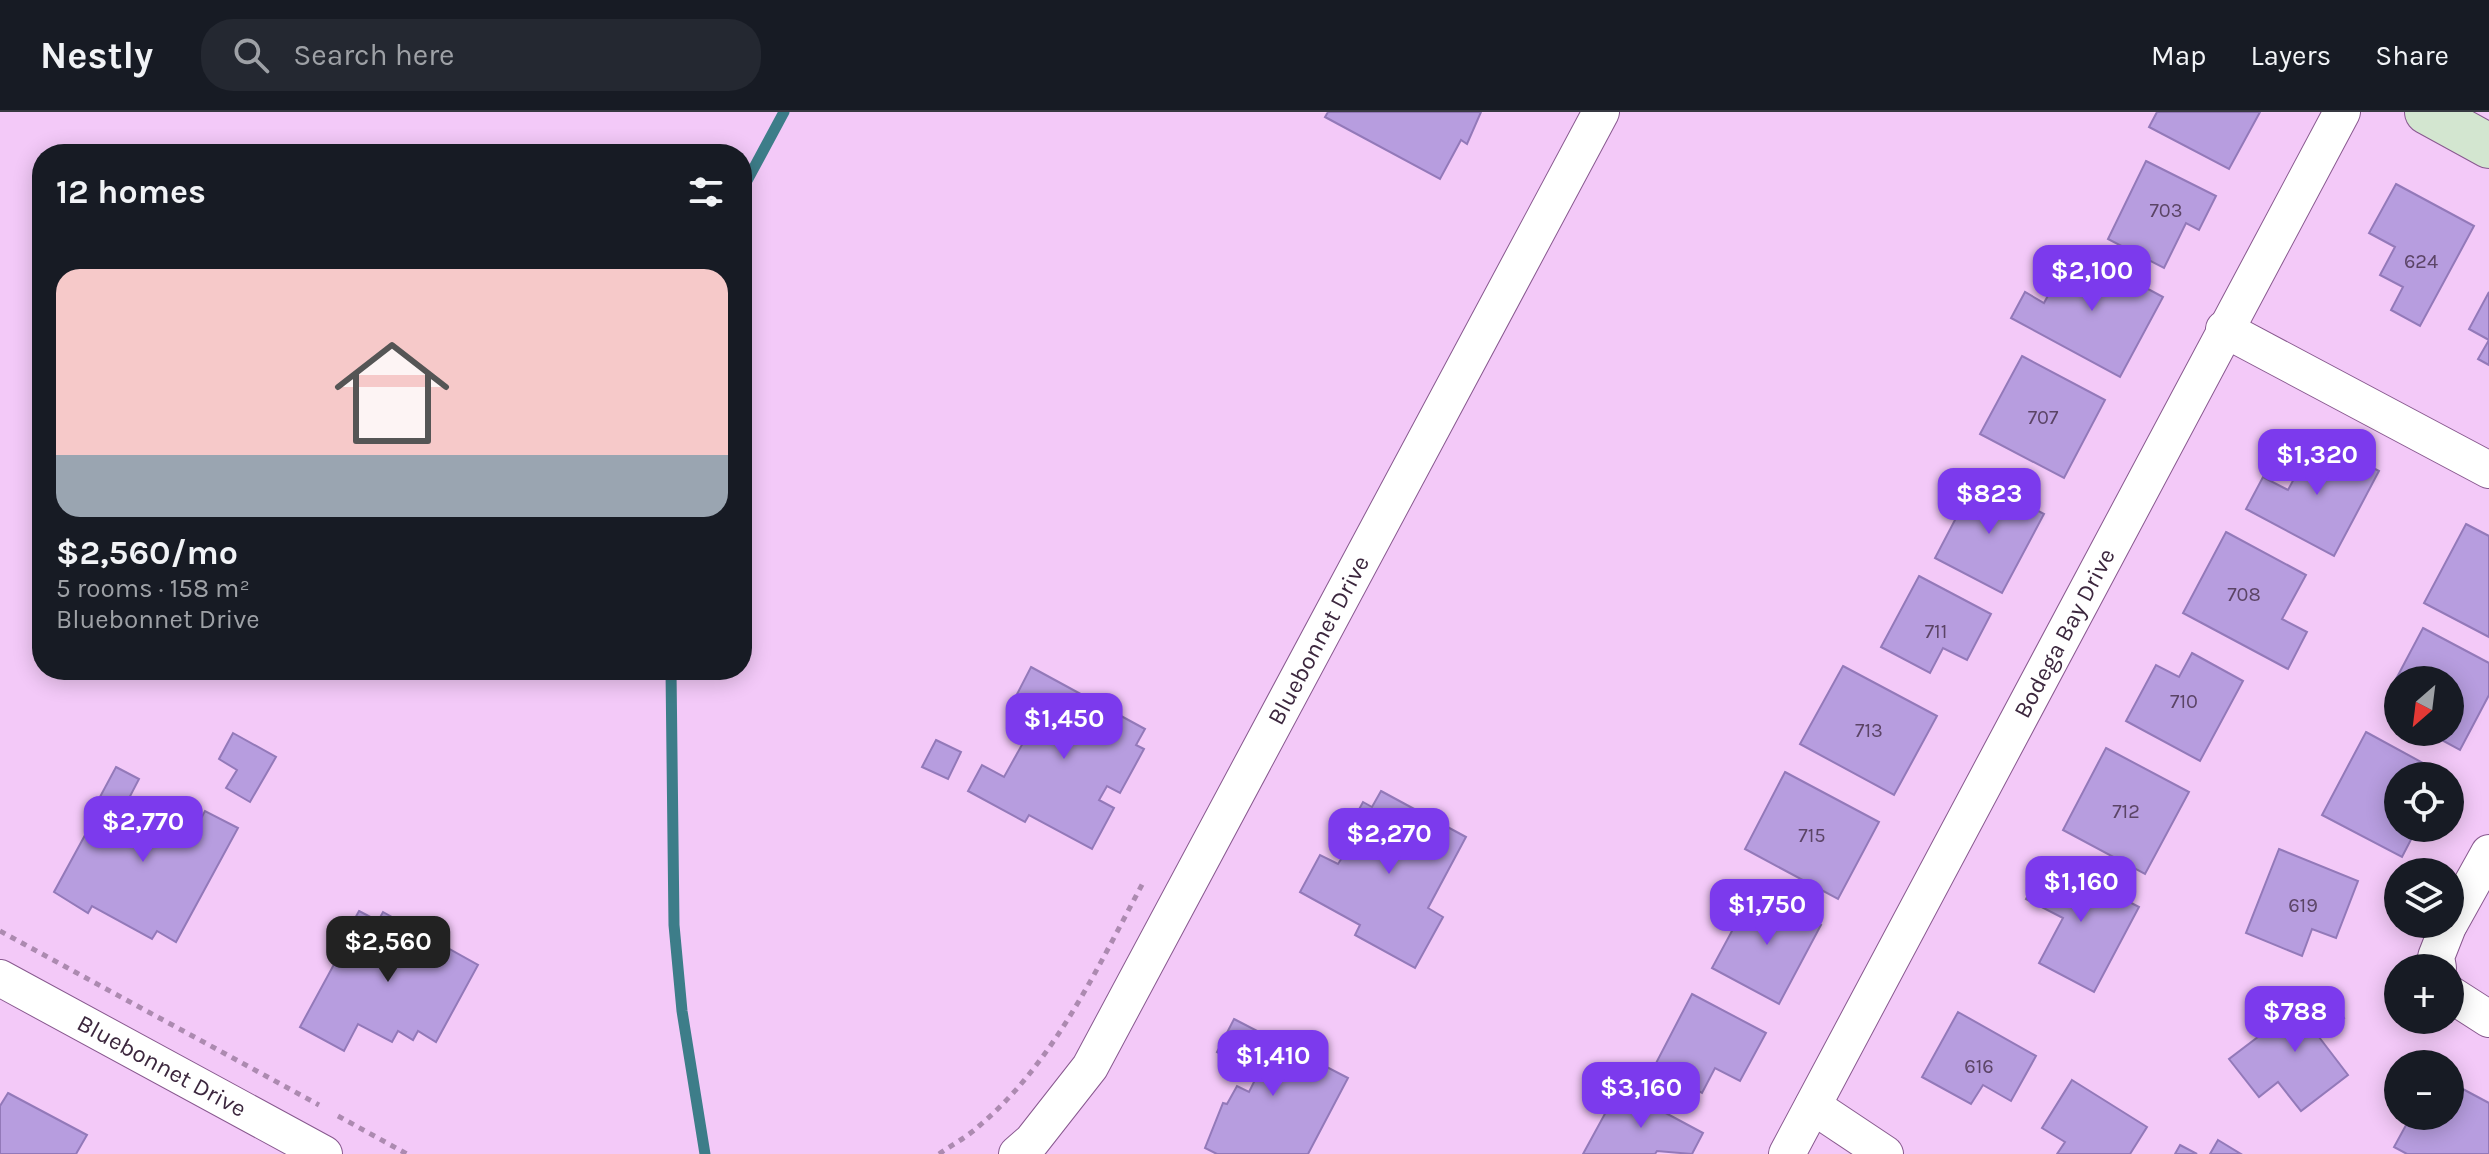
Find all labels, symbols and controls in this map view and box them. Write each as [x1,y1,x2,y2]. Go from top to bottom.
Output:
search box [201,19,761,91]
text: Nestly [40,33,153,78]
icon: search [229,33,273,77]
text: Search here [293,37,455,73]
text: Map [2151,39,2206,72]
text: Layers [2250,39,2331,72]
text: Share [2375,39,2449,72]
icon: filters [684,170,728,214]
text: 12 homes [56,172,206,212]
house number: 703 [2149,199,2183,222]
pin: $2,100 [2027,245,2157,313]
house number: 624 [2404,250,2438,273]
text: $2,100 [2051,255,2133,286]
icon: home [320,321,464,465]
house number: 707 [2028,406,2059,429]
pin: $1,320 [2252,429,2382,497]
text: $1,320 [2276,439,2358,470]
pin: $823 [1942,468,2036,536]
text: $823 [1956,478,2022,509]
text: $2,560/mo [56,533,238,573]
street label: Bodega Bay Drive [2008,544,2121,723]
street label: Bluebonnet Drive [1262,551,1375,730]
text: 5 rooms · 158 m² [56,573,250,604]
house number: 708 [2227,583,2261,606]
text: Bluebonnet Drive [56,604,260,635]
house number: 711 [1925,620,1947,643]
north arrow [2384,666,2464,746]
map controls [2384,666,2464,1130]
house number: 710 [2170,690,2198,713]
pin: $1,450 [999,693,1129,761]
text: $1,450 [1024,703,1104,734]
house number: 713 [1855,719,1883,742]
button: locate [2384,762,2464,842]
pin: $2,770 [78,796,208,864]
house number: 712 [2112,800,2140,823]
text: $2,770 [102,806,184,837]
pin: $2,270 [1324,808,1454,876]
text: $2,270 [1346,818,1432,849]
house number: 715 [1798,824,1826,847]
pin: $1,160 [2016,856,2146,924]
button: layers [2384,858,2464,938]
text: $1,160 [2043,866,2119,897]
pin: $1,750 [1702,879,1832,947]
text: $1,750 [1728,889,1806,920]
house number: 619 [2288,894,2318,917]
pin: $2,560 [323,916,453,984]
text: $2,560 [344,926,432,957]
button: + [2384,954,2464,1034]
pin: $788 [2248,986,2342,1054]
text: $788 [2263,996,2327,1027]
street label: Bluebonnet Drive [72,1009,251,1123]
pin: $1,410 [1208,1030,1338,1098]
text: $1,410 [1236,1040,1310,1071]
button: − [2384,1050,2464,1130]
house number: 616 [1964,1055,1994,1078]
pin: $3,160 [1576,1062,1706,1130]
text: $3,160 [1600,1072,1682,1103]

